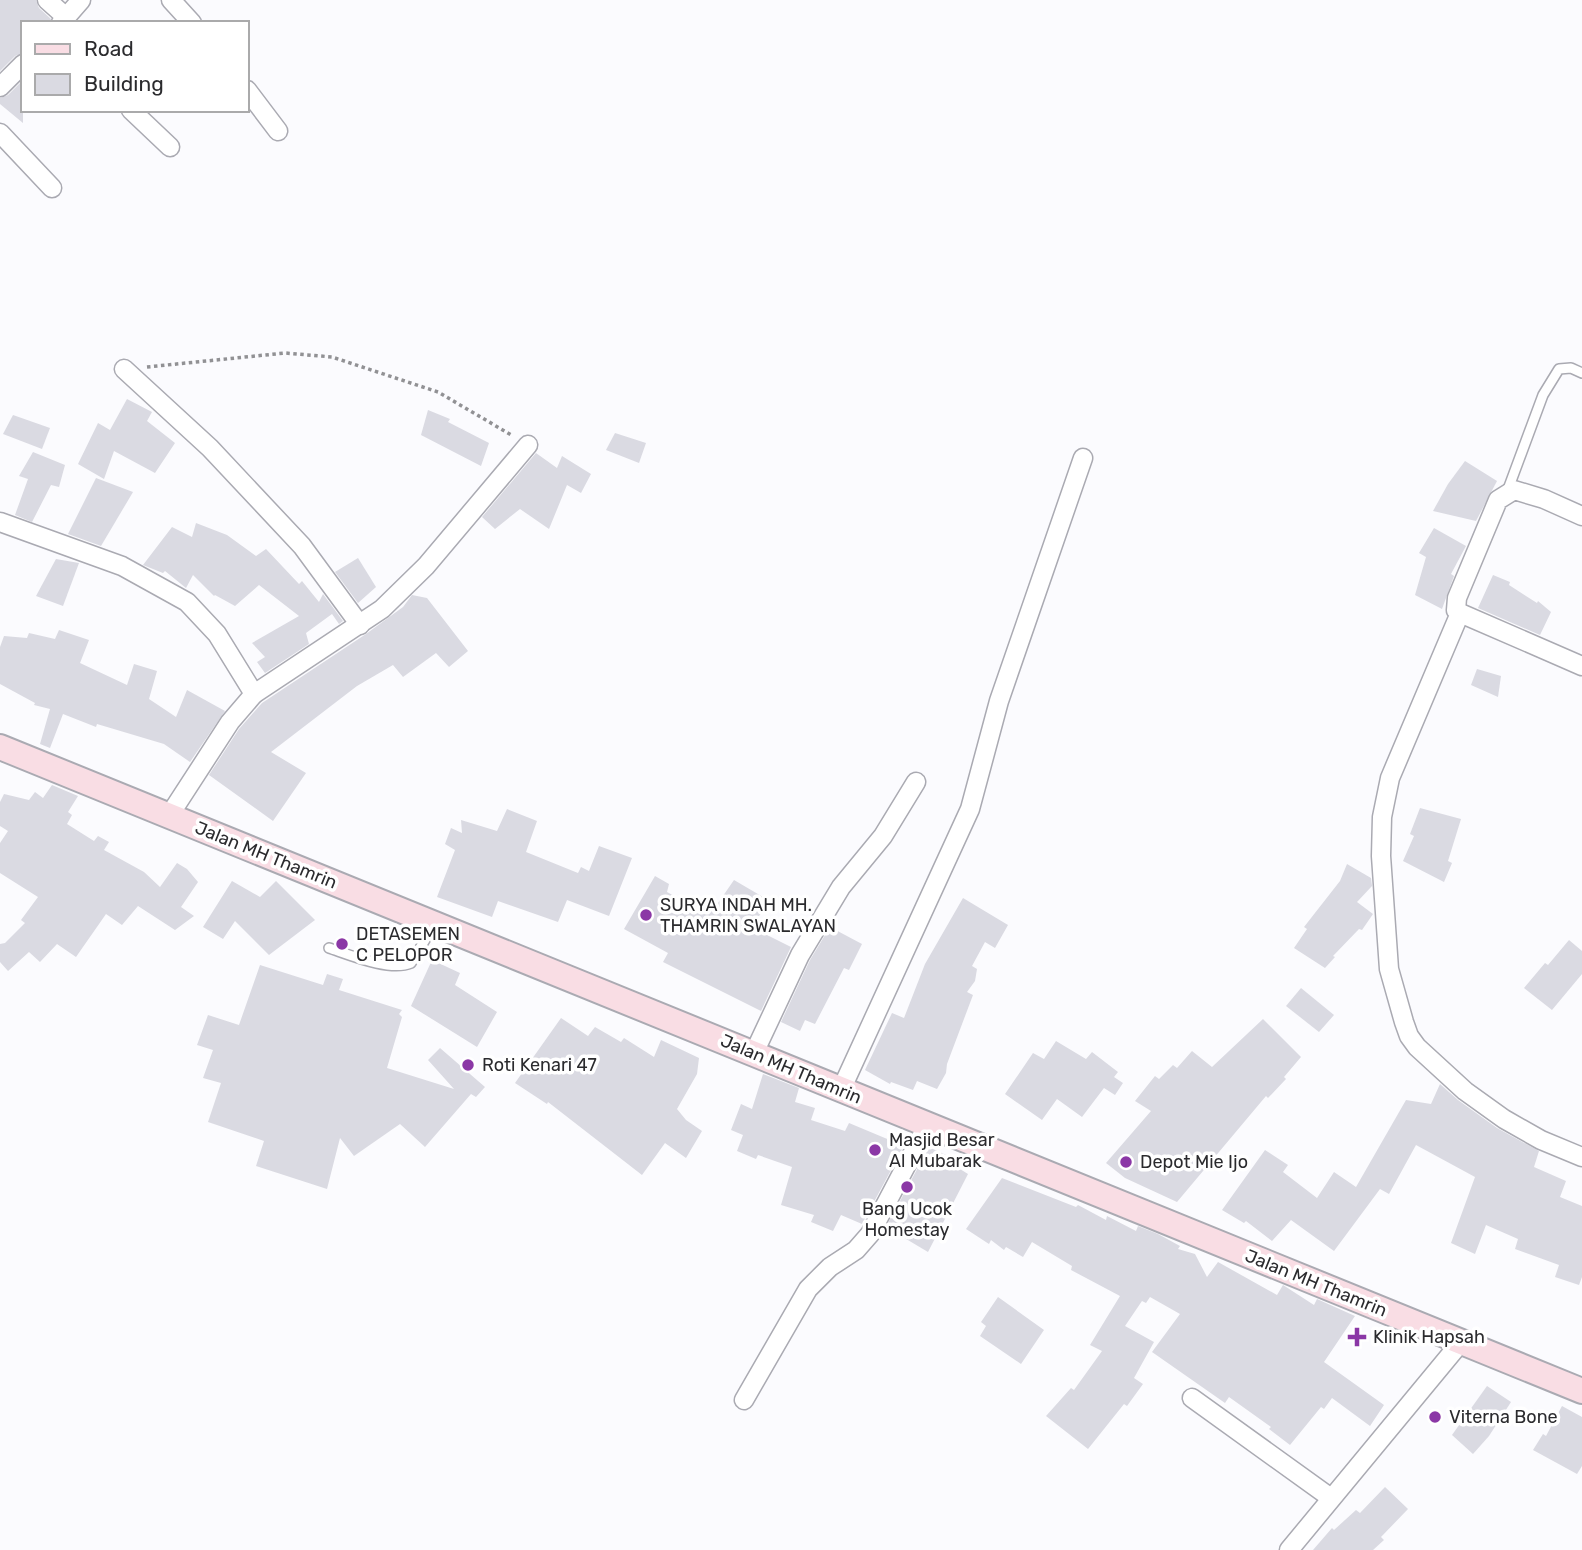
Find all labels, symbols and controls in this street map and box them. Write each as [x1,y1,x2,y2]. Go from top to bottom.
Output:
legend [21,21,248,112]
text: Road [84,36,134,61]
text: Building [84,71,164,96]
street label: Jalan MH Thamrin [192,817,340,893]
place label: SURYA INDAH MH. THAMRIN SWALAYAN [660,894,836,937]
marker: SURYA INDAH MH. THAMRIN SWALAYAN [638,907,654,923]
place label: DETASEMEN C PELOPOR [356,923,460,966]
marker: DETASEMEN C PELOPOR [334,936,350,952]
street label: Jalan MH Thamrin [717,1029,865,1109]
place label: Roti Kenari 47 [482,1054,597,1076]
marker: Roti Kenari 47 [460,1057,476,1073]
place label: Masjid Besar Al Mubarak [889,1129,995,1172]
marker: Masjid Besar Al Mubarak [867,1142,883,1158]
place label: Depot Mie Ijo [1140,1151,1248,1173]
marker: Depot Mie Ijo [1118,1154,1134,1170]
marker: Bang Ucok Homestay [899,1179,915,1195]
place label: Bang Ucok Homestay [862,1198,953,1241]
street label: Jalan MH Thamrin [1242,1245,1390,1321]
place label: Klinik Hapsah [1373,1326,1485,1348]
marker: Klinik Hapsah [1347,1327,1367,1347]
place label: Viterna Bone [1449,1406,1558,1428]
marker: Viterna Bone [1427,1409,1443,1425]

